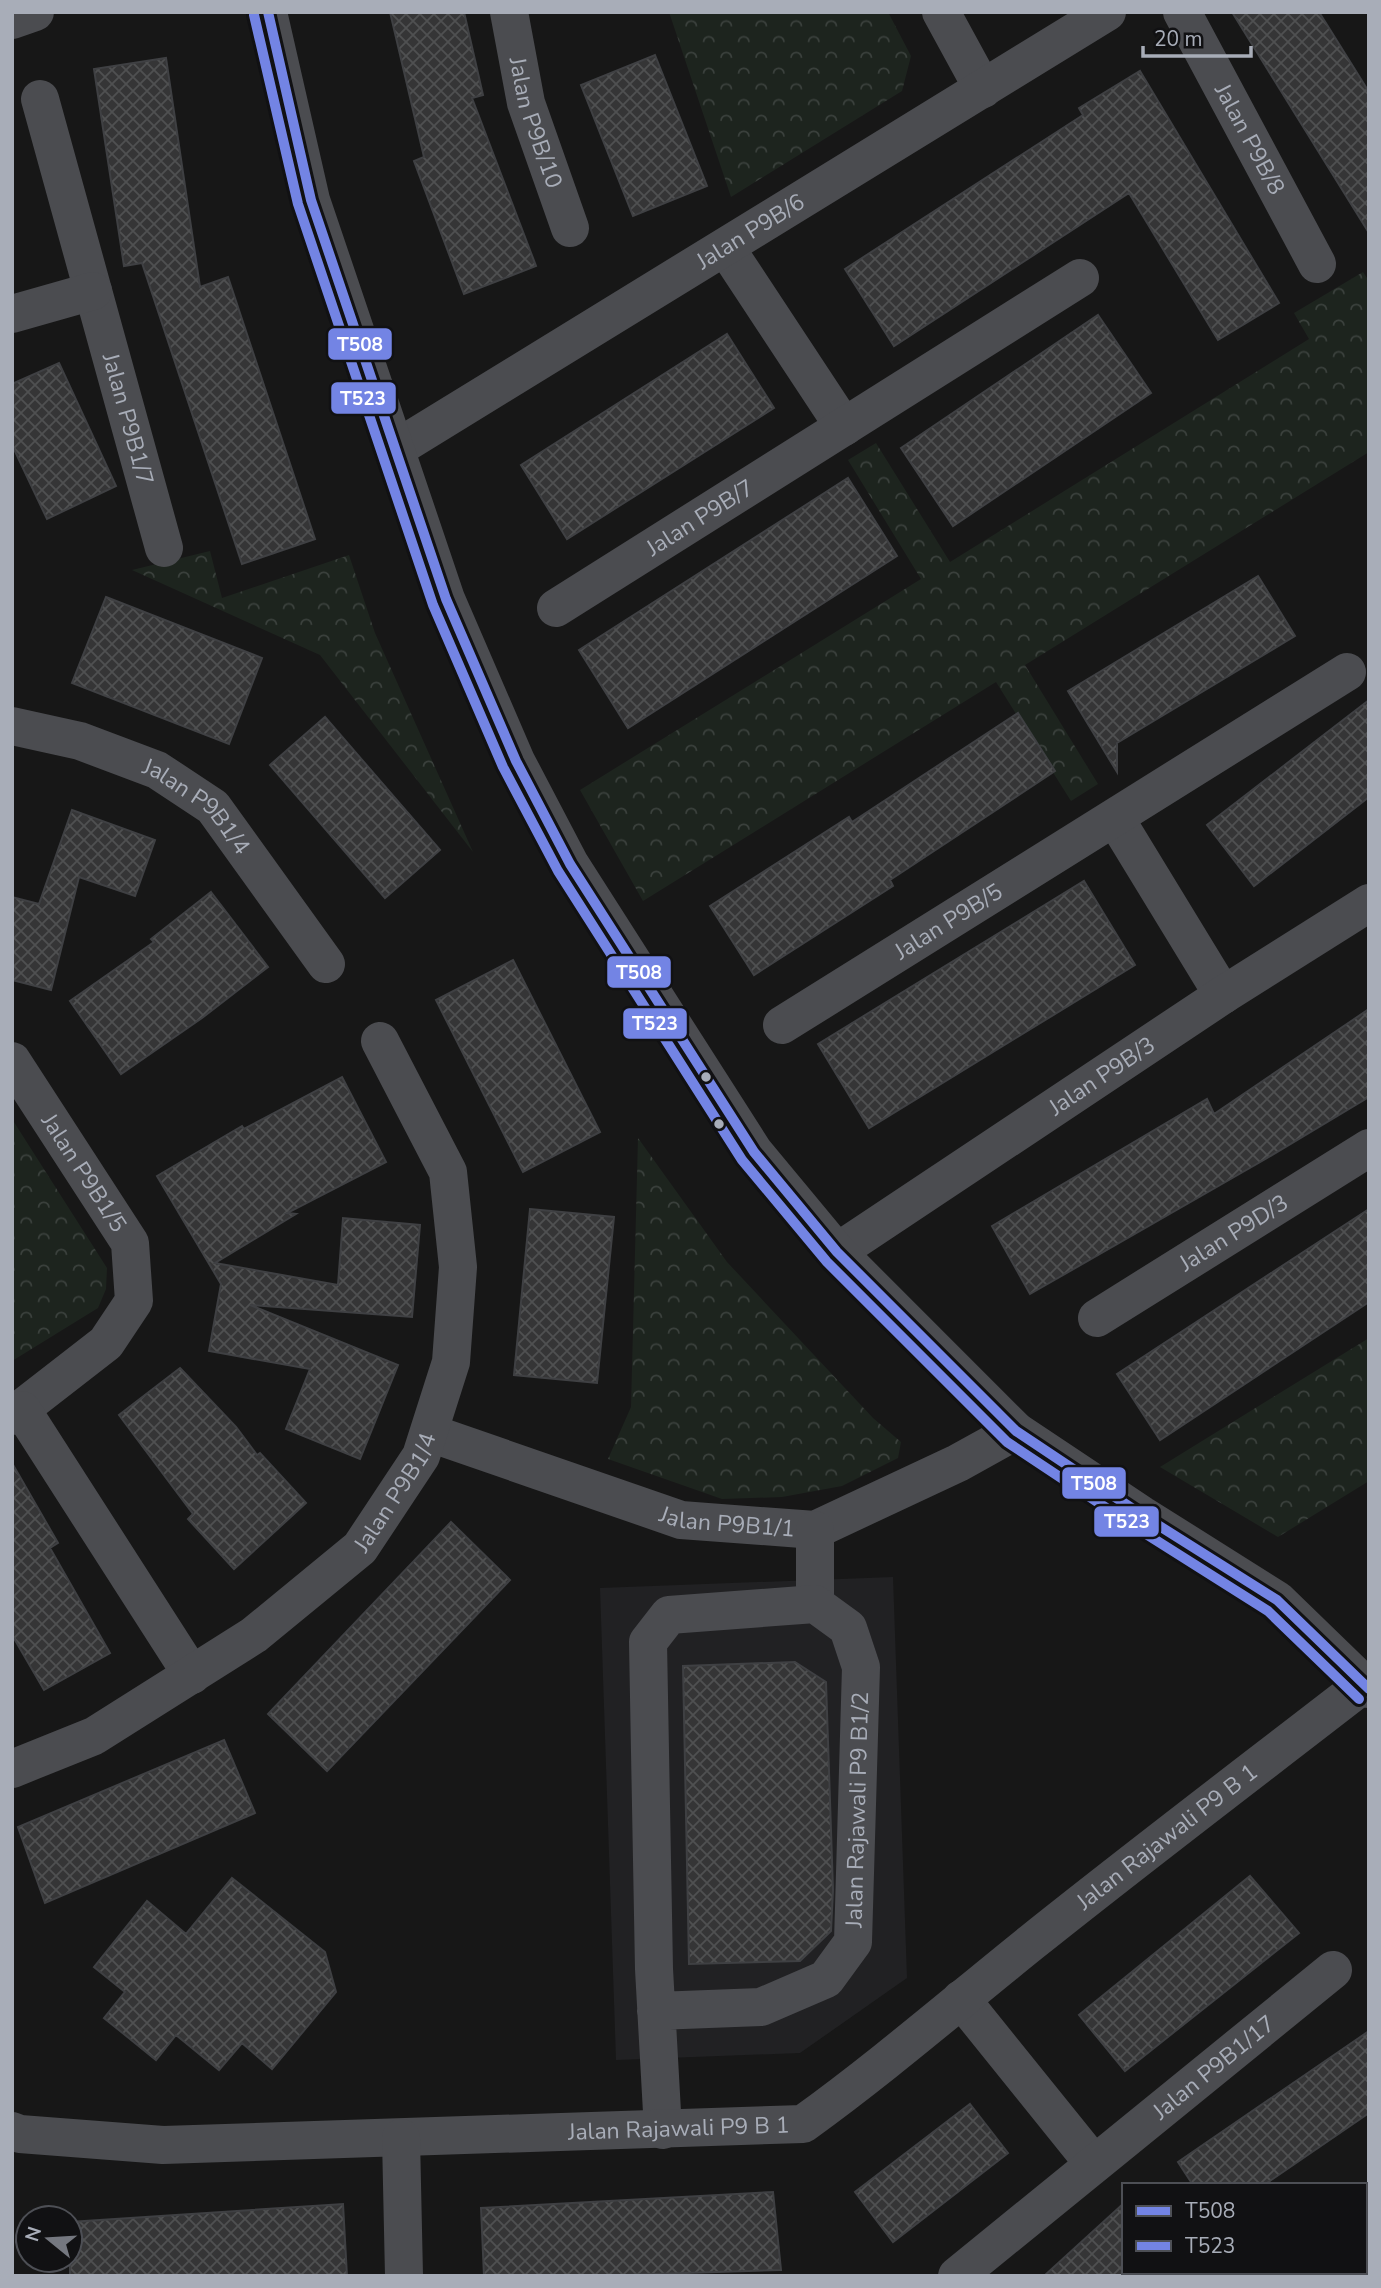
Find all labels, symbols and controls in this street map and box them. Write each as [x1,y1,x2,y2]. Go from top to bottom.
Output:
scale bar [1143,14,1252,58]
text: 20 m [1154,25,1203,53]
street label: Jalan P9B/10 [502,54,570,192]
street label: Jalan P9B/8 [1207,77,1292,200]
street label: Jalan P9B/6 [689,186,810,277]
line badge: T508 [327,327,393,361]
text: T508 [337,332,383,358]
street label: Jalan P9B1/7 [95,349,161,489]
line badge: T523 [330,381,397,415]
text: T523 [340,386,386,412]
street label: Jalan P9B/7 [639,472,760,564]
street label: Jalan P9B1/4 [138,750,258,861]
street label: Jalan P9B/5 [887,876,1008,967]
line badge: T508 [606,955,672,989]
text: T508 [616,960,662,986]
line badge: T523 [622,1007,688,1040]
text: T523 [632,1011,678,1037]
street label: Jalan P9B/3 [1042,1029,1161,1123]
unlabelled marker [699,1070,713,1084]
street label: Jalan P9B1/5 [34,1106,134,1238]
unlabelled marker [712,1117,726,1131]
street label: Jalan P9D/3 [1172,1187,1294,1279]
street label: Jalan P9B1/4 [346,1429,443,1559]
line badge: T508 [1061,1466,1127,1500]
text: T508 [1071,1471,1117,1497]
street label: Jalan P9B1/1 [655,1498,796,1544]
line badge: T523 [1093,1505,1160,1538]
text: T523 [1104,1509,1150,1535]
street label: Jalan Rajawali P9 B1/2 [838,1691,876,1929]
street label: Jalan Rajawali P9 B 1 [1069,1756,1264,1917]
street label: Jalan P9B1/17 [1145,2008,1282,2127]
street label: Jalan Rajawali P9 B 1 [566,2109,790,2147]
legend [1122,2183,1367,2274]
text: T508 [1185,2197,1235,2225]
north arrow [14,2204,84,2274]
text: N [19,2223,48,2245]
text: T523 [1185,2232,1235,2260]

